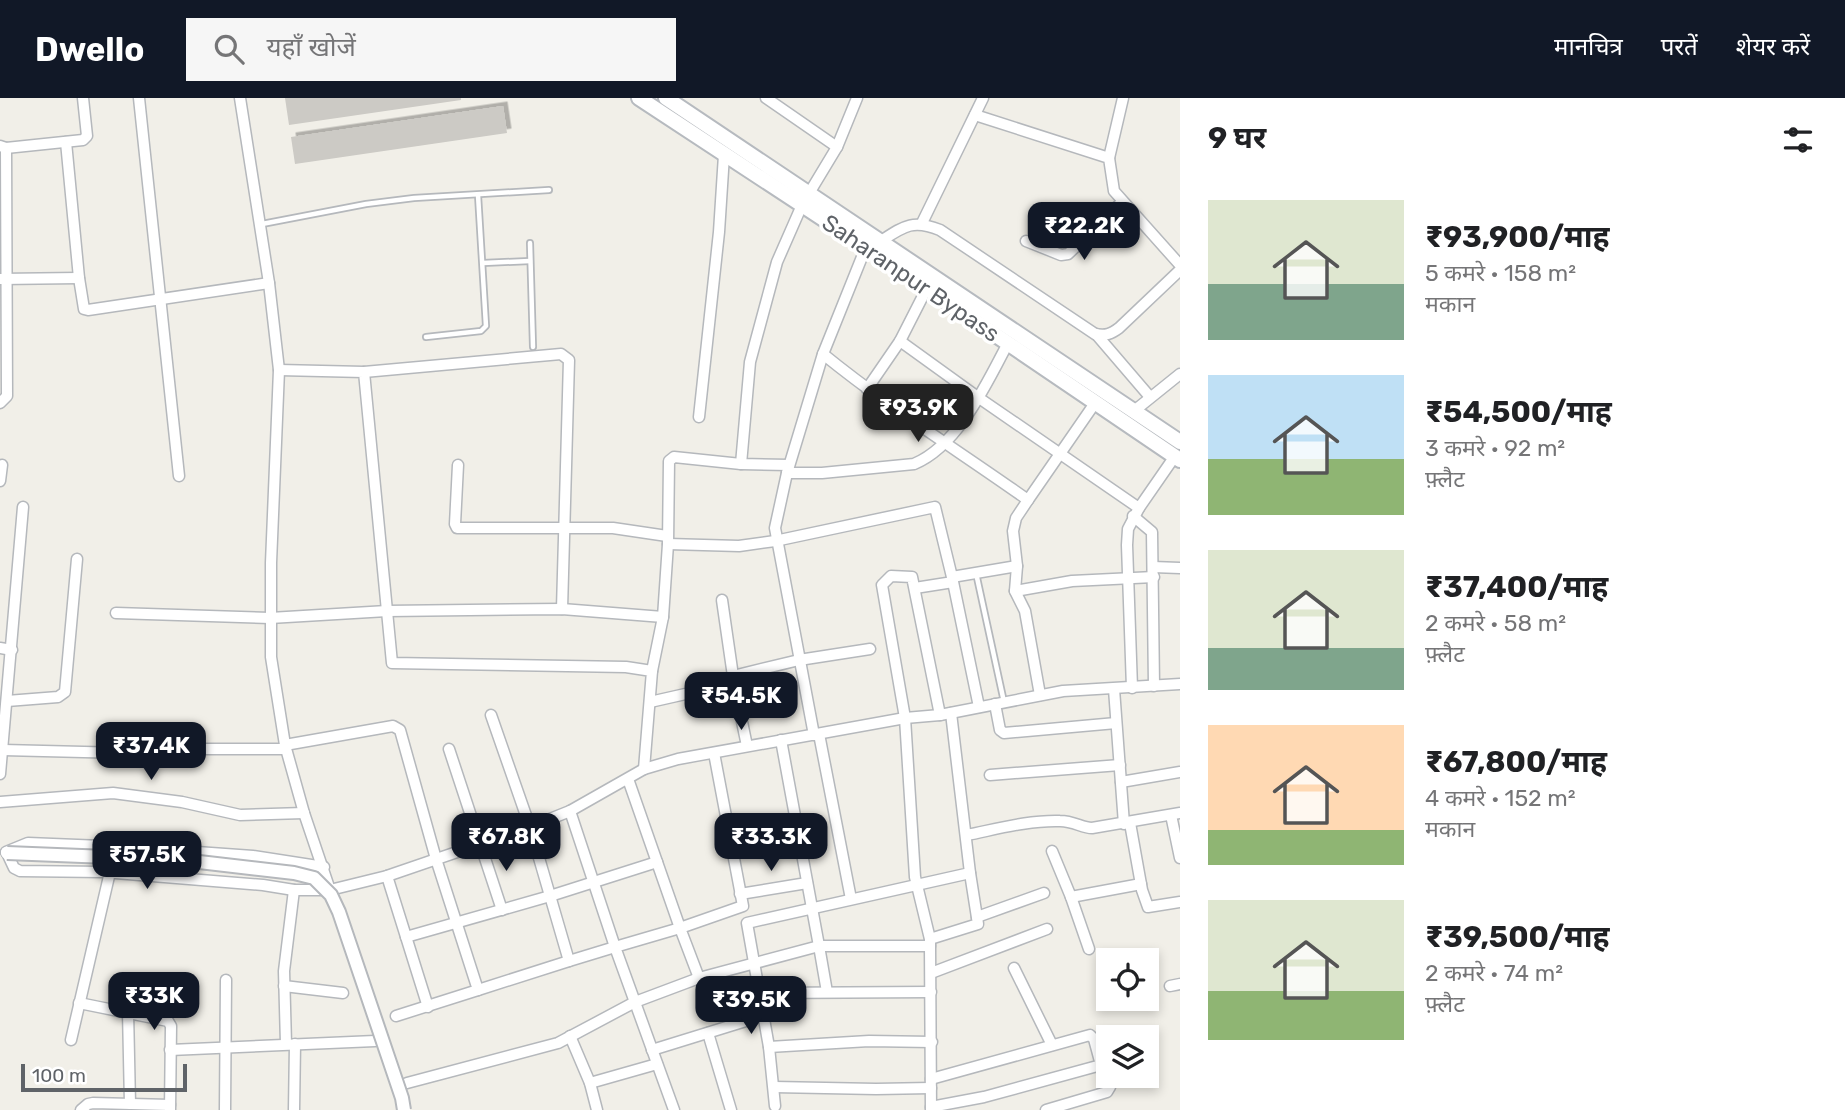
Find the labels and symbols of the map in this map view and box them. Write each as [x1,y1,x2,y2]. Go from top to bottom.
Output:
pin: ₹22.2K [1027,202,1141,262]
street label: Saharanpur Bypass [817,208,1005,348]
pin: ₹93.9K [861,384,975,444]
pin: ₹54.5K [684,672,798,732]
pin: ₹37.4K [94,722,208,782]
pin: ₹67.8K [449,814,563,873]
pin: ₹33.3K [714,814,828,873]
pin: ₹57.5K [90,832,204,891]
pin: ₹33K [113,972,195,1032]
pin: ₹39.5K [694,976,808,1036]
scale bar [21,1061,187,1093]

